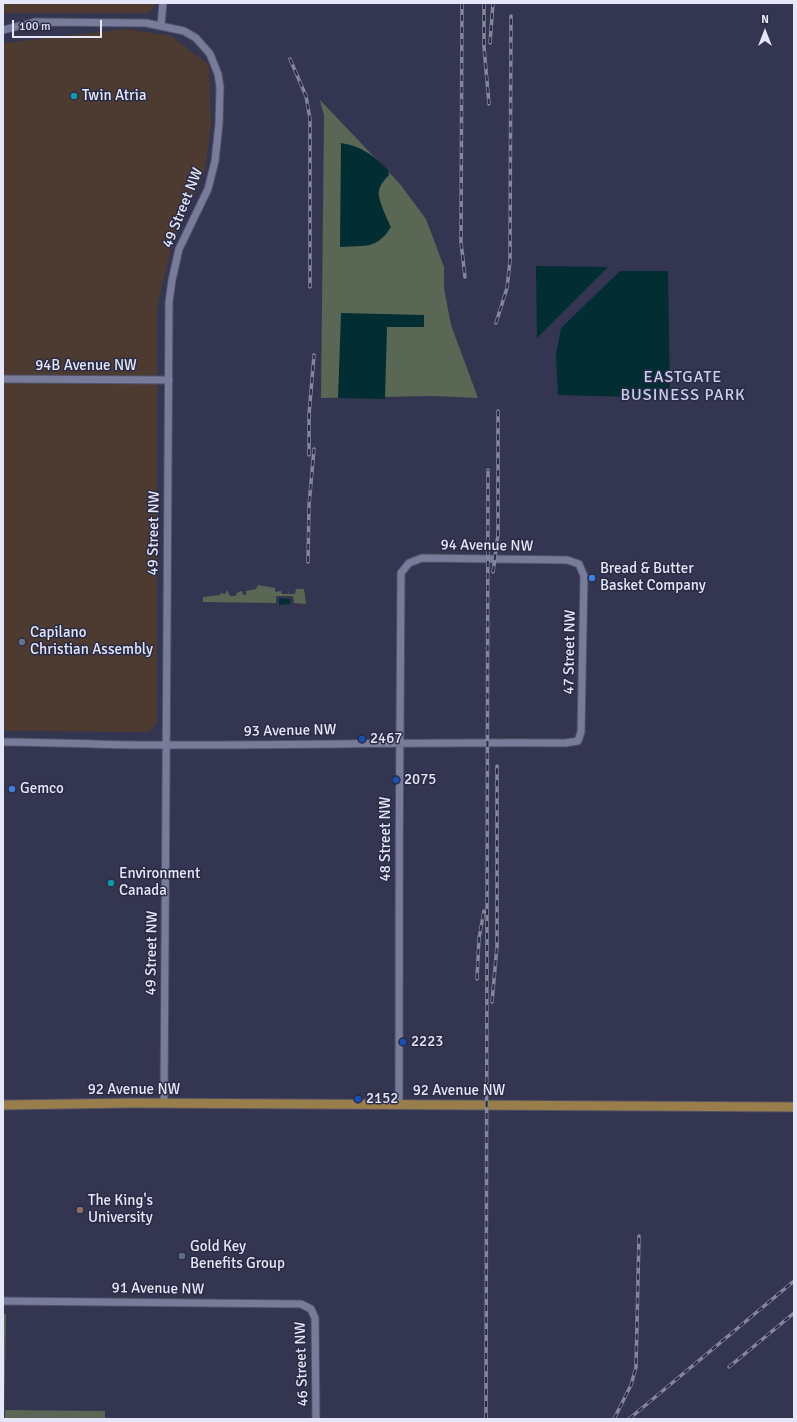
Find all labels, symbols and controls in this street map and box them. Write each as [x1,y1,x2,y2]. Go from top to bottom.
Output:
scale bar [14,12,104,38]
north arrow [745,12,785,52]
text: N [761,13,769,26]
text: 100 m [19,19,51,34]
place label: Twin Atria [82,87,147,105]
marker: Twin Atria [69,91,79,101]
street label: 49 Street NW [159,165,207,251]
street label: 94B Avenue NW [35,357,137,375]
district label: EASTGATE BUSINESS PARK [620,368,746,406]
street label: 49 Street NW [144,490,164,576]
street label: 94 Avenue NW [441,536,533,556]
place label: Bread & Butter Basket Company [600,560,706,595]
marker: Bread & Butter Basket Company [587,573,597,583]
street label: 47 Street NW [560,609,580,695]
place label: Capilano Christian Assembly [30,624,153,659]
marker: Capilano Christian Assembly [17,637,27,647]
street label: 93 Avenue NW [244,721,336,741]
place label: 2467 [370,730,402,748]
marker: 2467 [357,734,367,744]
place label: 2075 [404,771,436,789]
marker: 2075 [391,775,401,785]
place label: Gemco [20,780,64,798]
marker: Gemco [7,784,17,794]
street label: 48 Street NW [377,797,395,881]
place label: Environment Canada [119,865,200,900]
marker: Environment Canada [106,878,116,888]
street label: 49 Street NW [142,910,162,996]
place label: 2223 [411,1033,443,1051]
marker: 2223 [398,1037,408,1047]
street label: 92 Avenue NW [88,1081,180,1099]
street label: 92 Avenue NW [413,1082,505,1100]
place label: 2152 [366,1090,398,1108]
marker: 2152 [353,1094,363,1104]
place label: The King's University [88,1192,153,1227]
marker: The King's University [75,1205,85,1215]
place label: Gold Key Benefits Group [190,1238,285,1273]
marker: Gold Key Benefits Group [177,1251,187,1261]
street label: 91 Avenue NW [112,1279,204,1299]
street label: 46 Street NW [292,1321,312,1407]

